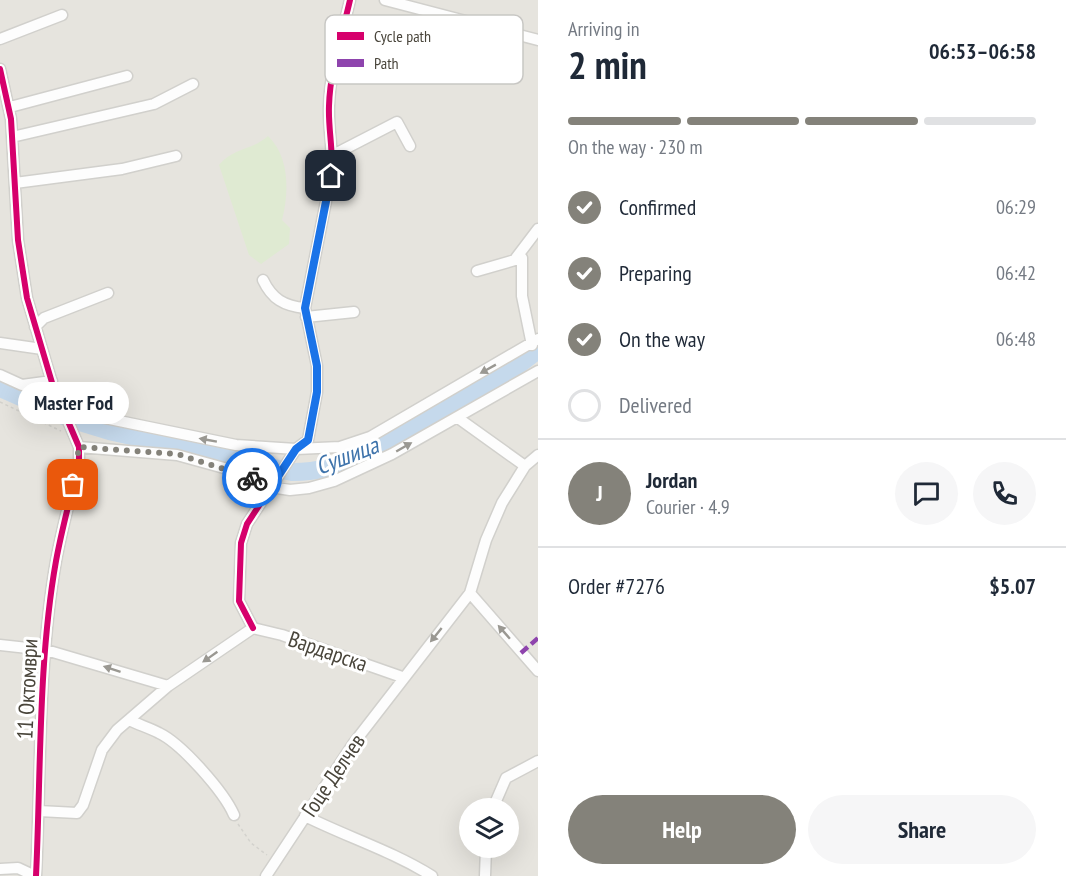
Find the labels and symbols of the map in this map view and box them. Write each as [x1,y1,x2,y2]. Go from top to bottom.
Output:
legend [325,15,523,84]
text: Cycle path [374,26,431,46]
text: Path [374,53,399,73]
pin [305,150,356,201]
one-way arrow [479,364,496,374]
callout: Master Fod [17,383,128,425]
water label: Сушица [311,429,384,482]
one-way arrow [199,435,218,444]
one-way arrow [396,442,413,452]
courier [222,448,282,508]
pin [47,459,98,510]
street label: Вардарска [285,624,371,678]
one-way arrow [498,624,511,640]
one-way arrow [430,627,443,642]
street label: 11 Октомври [10,638,44,740]
one-way arrow [203,651,219,663]
one-way arrow [103,664,121,673]
street label: Гоце Делчев [295,728,371,822]

